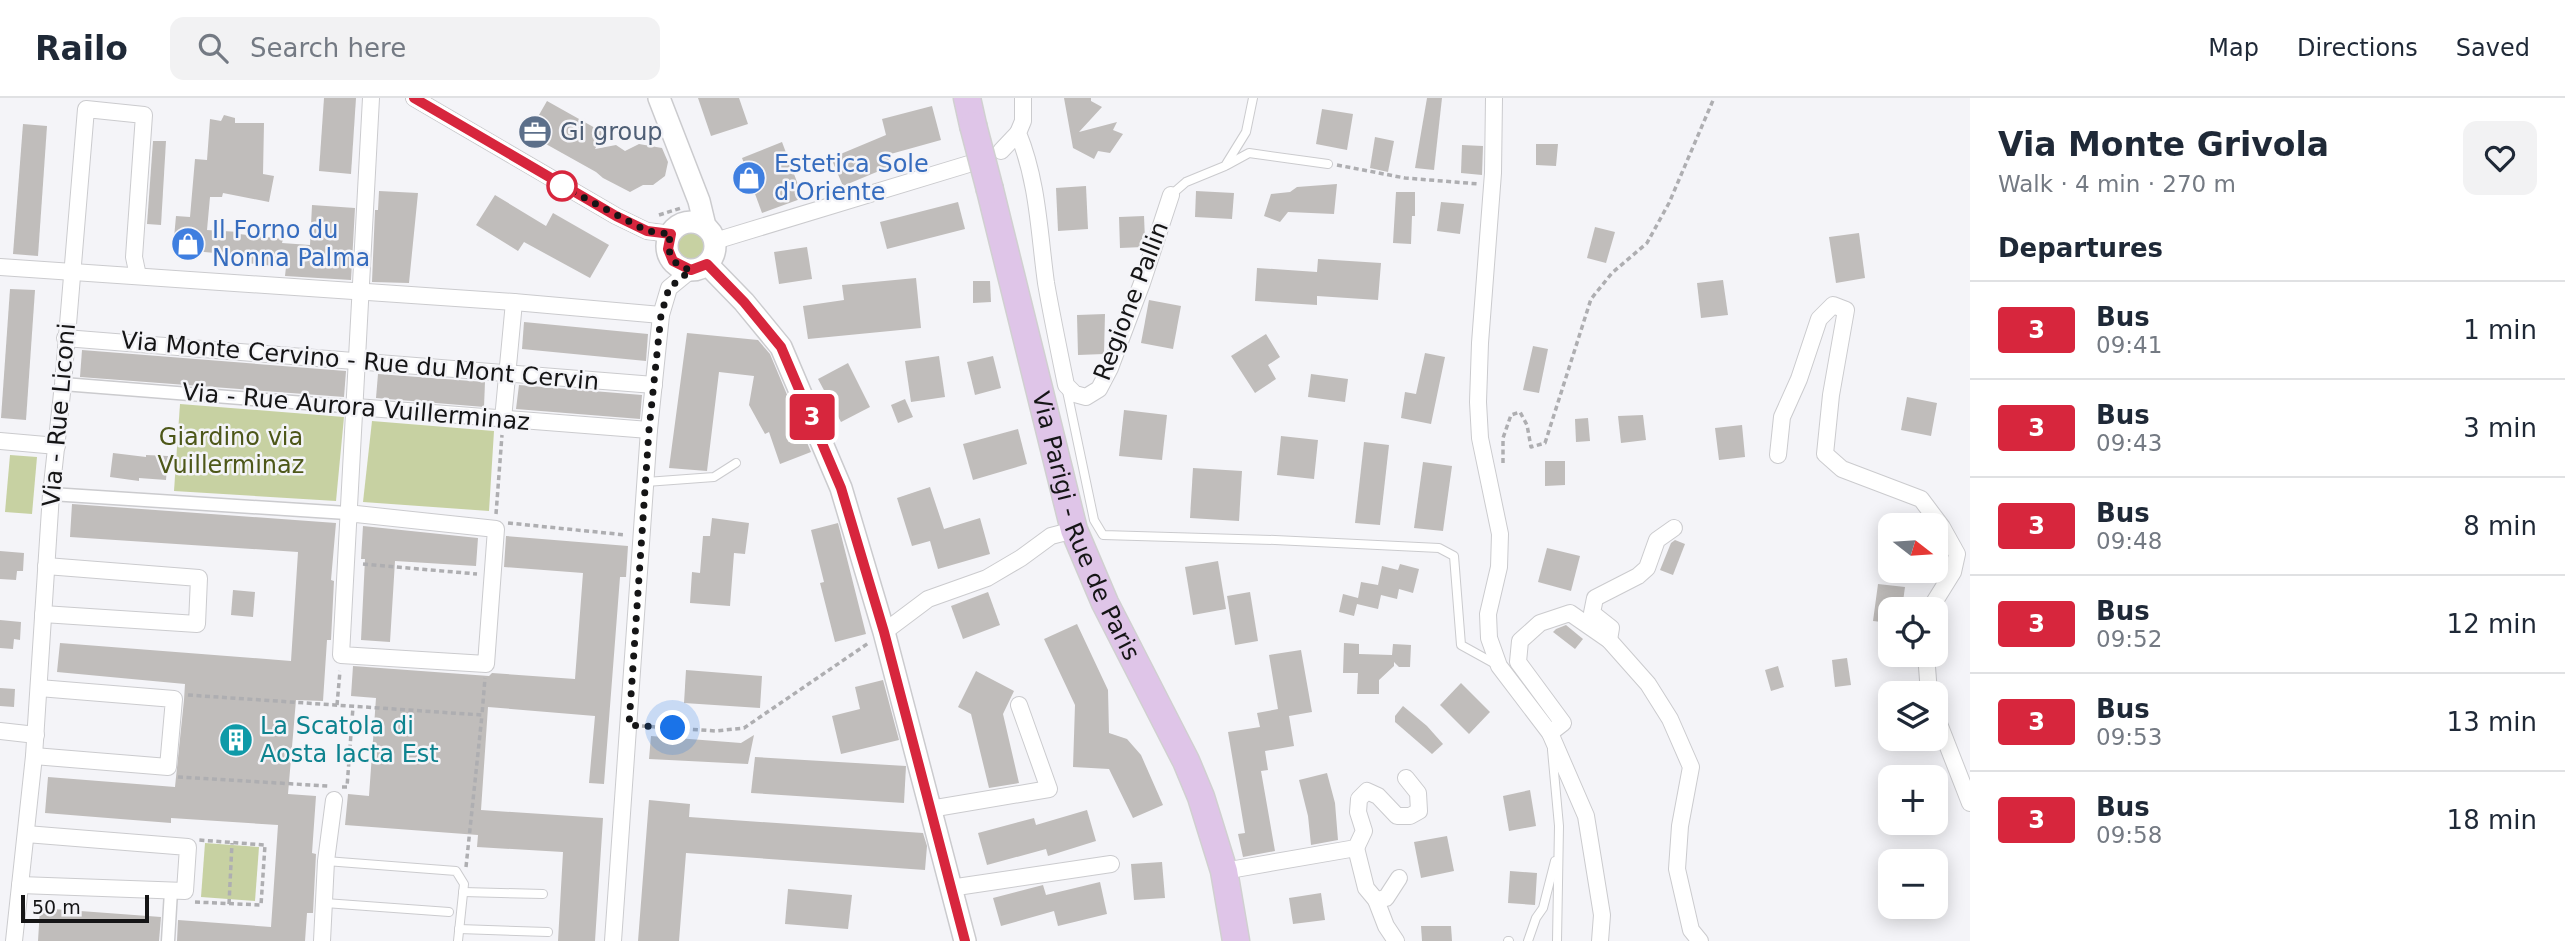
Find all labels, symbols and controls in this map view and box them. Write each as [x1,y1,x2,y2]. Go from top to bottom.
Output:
search box [170,17,660,80]
text: Railo [35,29,128,68]
icon: search [194,29,232,67]
text: Search here [250,33,406,63]
text: Map [2208,34,2259,62]
text: Directions [2297,34,2418,62]
text: Saved [2456,34,2530,62]
office icon: Gi group [516,113,554,151]
place label: Gi group [560,118,663,146]
button: heart [2463,121,2537,195]
text: Via Monte Grivola [1998,125,2329,164]
place label: Estetica Sole d'Oriente [774,150,929,206]
shop icon: Estetica Sole d'Oriente [730,159,768,197]
unlabelled marker [547,171,577,201]
text: Walk · 4 min · 270 m [1998,171,2236,197]
place label: Il Forno du Nonna Palma [212,216,370,272]
street label: Regione Pallin [1088,218,1174,384]
shop icon: Il Forno du Nonna Palma [169,225,207,263]
text: Departures [1998,233,2163,263]
text: Bus [2096,302,2150,332]
text: 1 min [2463,315,2537,345]
text: 3 [2028,316,2045,344]
street label: Via - Rue Liconi [37,322,81,508]
street label: Via Monte Cervino - Rue du Mont Cervin [120,326,600,396]
text: 09:41 [2096,332,2162,358]
street label: Via - Rue Aurora Vuillerminaz [181,378,531,436]
street label: Via Parigi - Rue de Paris [1026,389,1146,665]
line badge: 3 [789,394,835,440]
text: Bus [2096,400,2150,430]
text: 3 [804,403,820,431]
text: 3 min [2463,413,2537,443]
text: 3 [2028,414,2045,442]
park label: Giardino via Vuillerminaz [158,423,304,479]
text: 09:43 [2096,430,2162,456]
text: Bus [2096,498,2150,528]
text: 8 min [2463,511,2537,541]
text: 3 [2028,512,2045,540]
north arrow [1878,513,1948,583]
map controls [1878,513,1948,919]
text: 09:48 [2096,528,2162,554]
text: Bus [2096,596,2150,626]
button: locate [1878,597,1948,667]
text: 12 min [2447,609,2537,639]
text: 3 [2028,610,2045,638]
text: 09:52 [2096,626,2162,652]
button: layers [1878,681,1948,751]
text: Bus [2096,694,2150,724]
text: 13 min [2447,707,2537,737]
text: 3 [2028,708,2045,736]
your location [655,710,690,745]
place label: La Scatola di Aosta Iacta Est [260,712,439,768]
building icon: La Scatola di Aosta Iacta Est [217,721,255,759]
text: 09:53 [2096,724,2162,750]
button: + [1878,765,1948,835]
text: Bus [2096,792,2150,822]
text: 18 min [2447,805,2537,835]
text: 3 [2028,806,2045,834]
text: 09:58 [2096,822,2162,848]
button: − [1878,849,1948,919]
scale bar [21,892,149,924]
text: 50 m [32,896,81,918]

